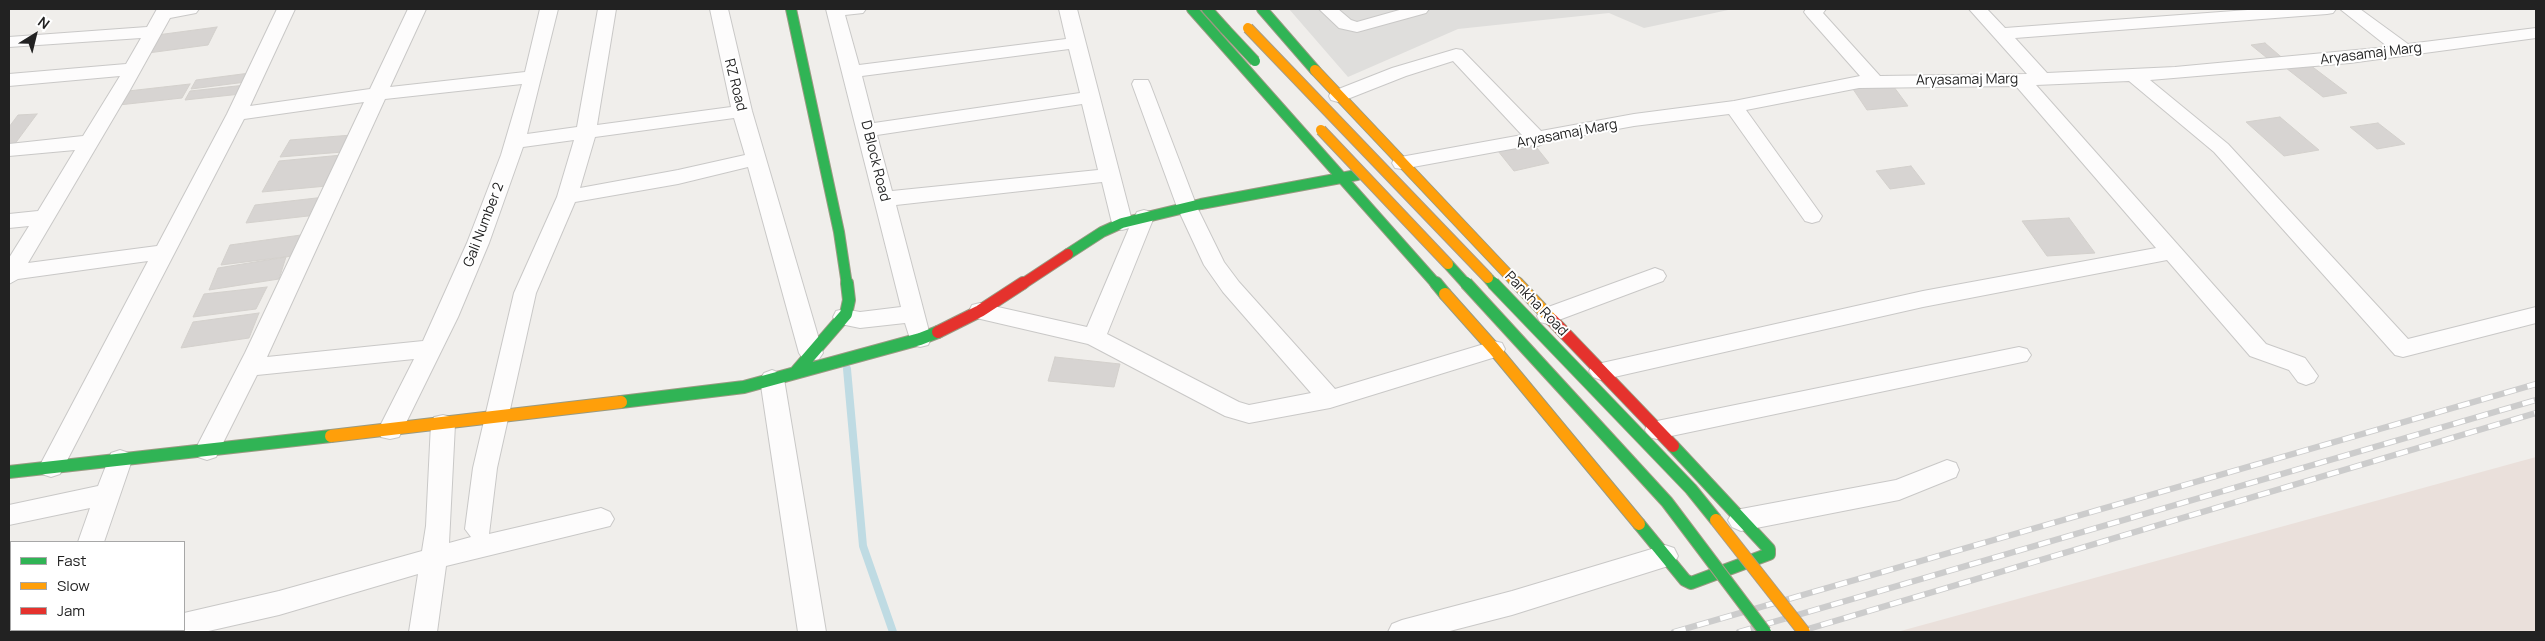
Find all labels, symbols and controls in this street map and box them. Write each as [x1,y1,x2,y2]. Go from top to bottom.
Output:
north arrow [10,10,60,60]
text: N [34,12,54,33]
street label: Aryasamaj Marg [2319,39,2423,69]
street label: RZ Road [720,57,750,113]
street label: Aryasamaj Marg [1916,71,2018,89]
street label: Aryasamaj Marg [1515,116,1619,152]
street label: D Block Road [857,119,893,203]
street label: Gali Number 2 [460,180,508,270]
street label: Pankha Road [1501,268,1571,340]
legend [10,541,185,631]
text: Fast [57,550,86,571]
text: Slow [57,575,90,596]
text: Jam [57,600,85,621]

